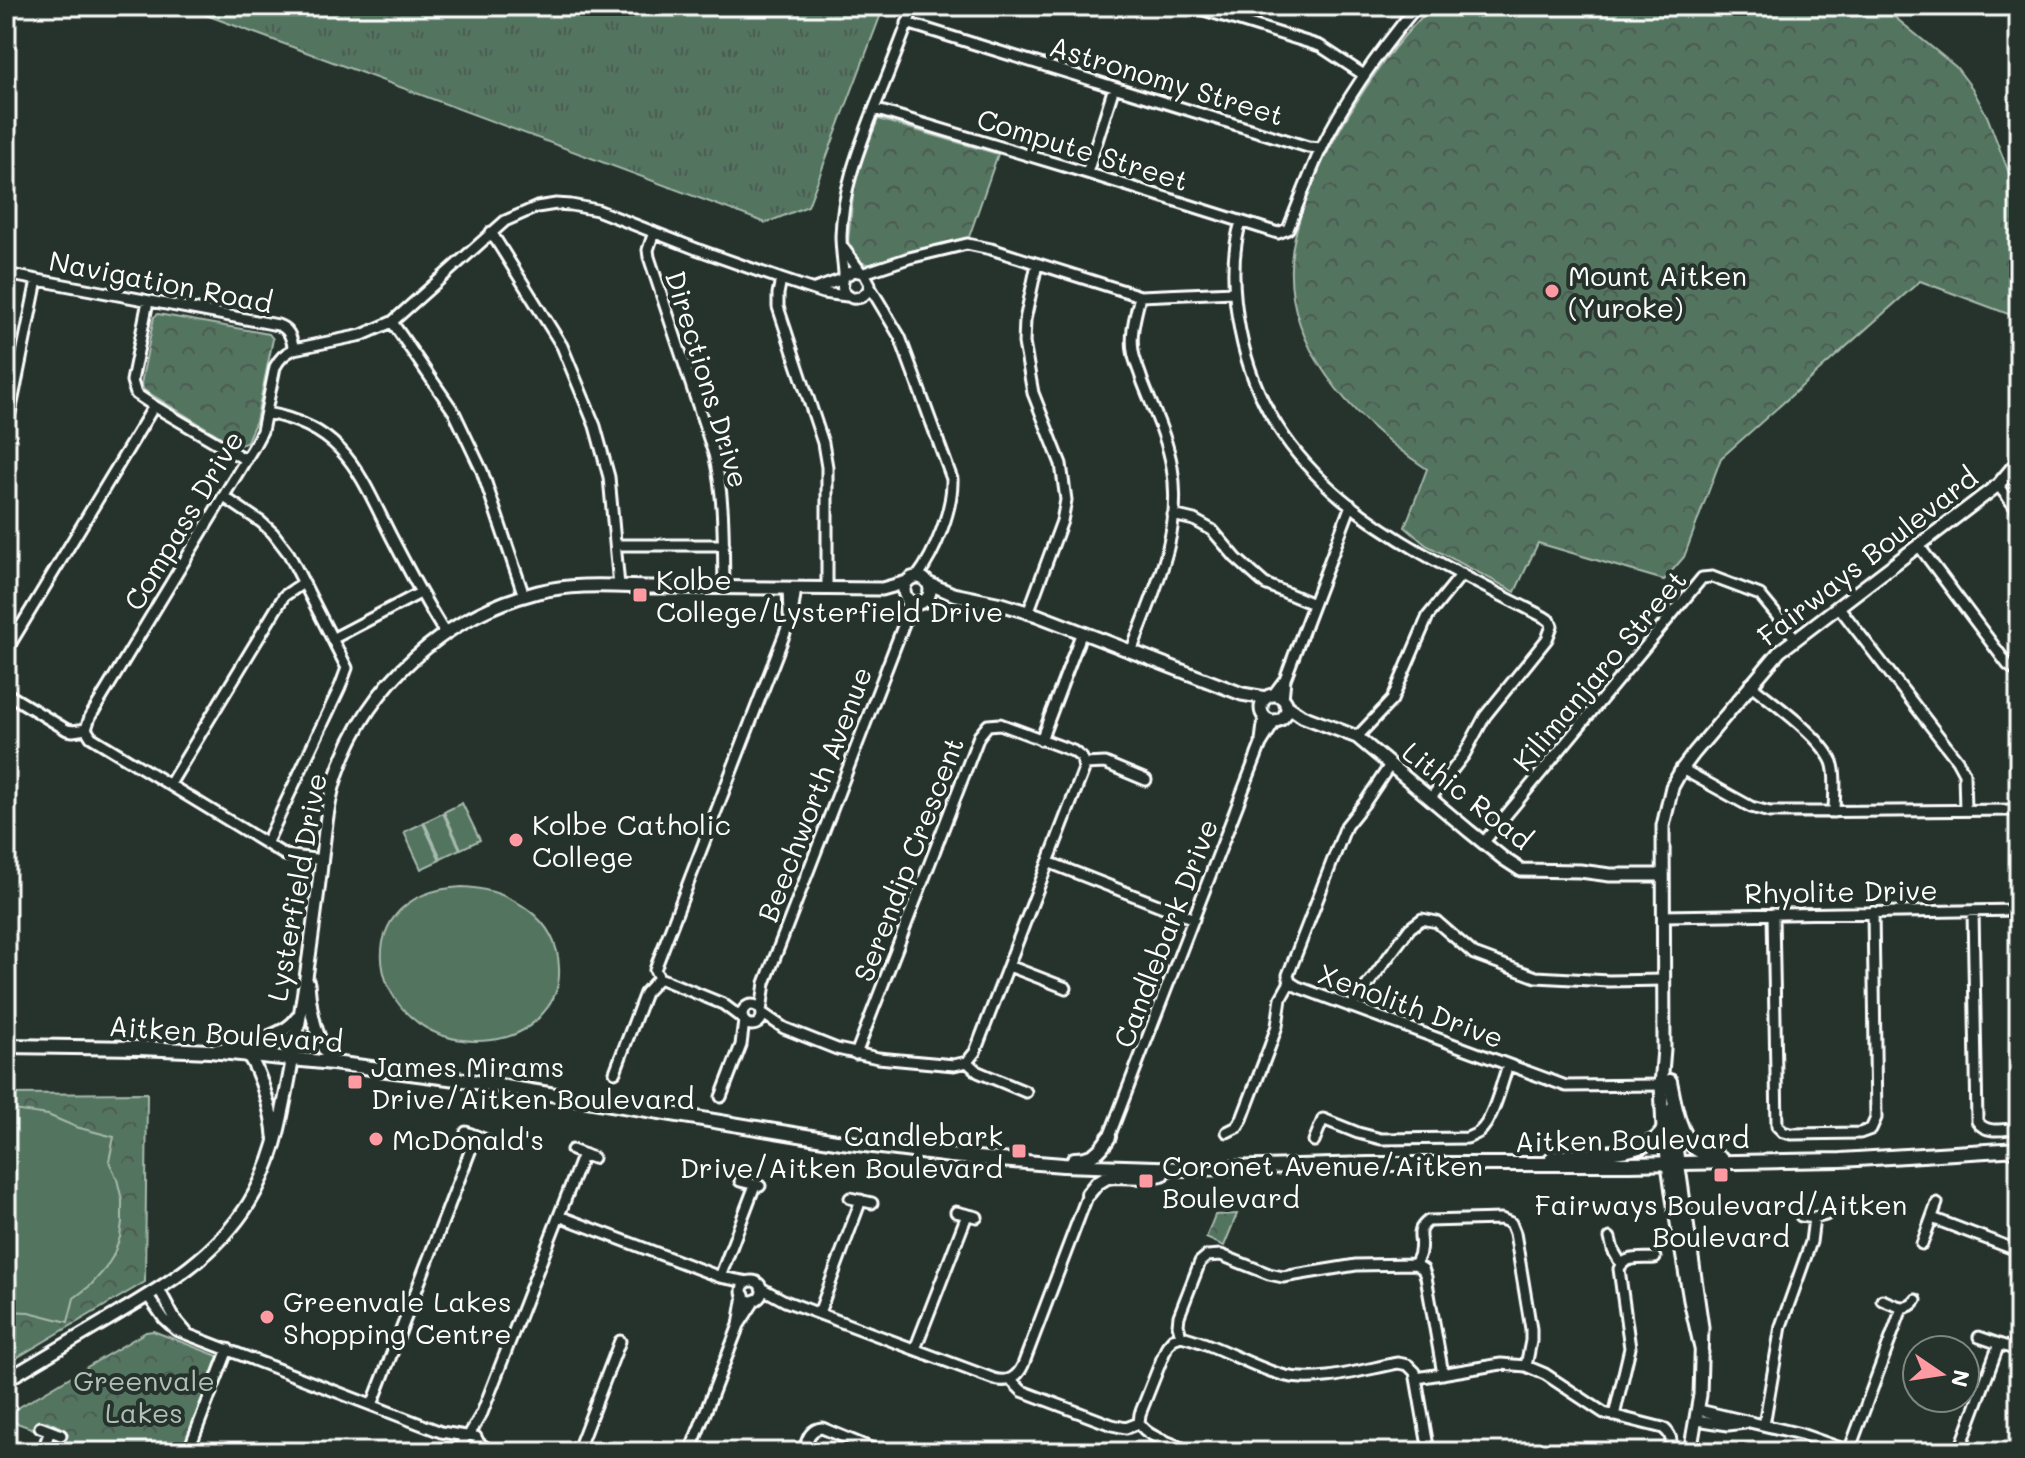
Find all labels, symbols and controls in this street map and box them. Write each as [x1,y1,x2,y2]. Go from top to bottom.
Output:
street label: Astronomy Street [1045,27,1289,133]
street label: Compute Street [973,100,1193,198]
street label: Navigation Road [46,242,276,320]
place label: Mount Aitken (Yuroke) [1568,257,1747,325]
street label: Directions Drive [658,266,758,492]
marker: Mount Aitken (Yuroke) [1543,282,1561,300]
street label: Compass Drive [115,423,251,617]
street label: Fairways Boulevard [1750,459,1984,653]
place label: Kolbe College/Lysterfield Drive [656,561,1003,629]
street label: Kilimanjaro Street [1504,562,1694,778]
marker: Kolbe College/Lysterfield Drive [631,586,649,604]
street label: Beechworth Avenue [749,661,879,927]
street label: Serendip Crescent [845,732,971,986]
street label: Lithic Road [1396,733,1540,857]
street label: Lysterfield Drive [258,770,334,1004]
place label: Kolbe Catholic College [532,806,731,874]
street label: Candlebark Drive [1105,813,1225,1053]
marker: Kolbe Catholic College [507,831,525,849]
street label: Rhyolite Drive [1744,871,1938,911]
street label: Xenolith Drive [1313,955,1509,1055]
street label: Aitken Boulevard [108,1007,344,1059]
place label: James Mirams Drive/Aitken Boulevard [371,1048,694,1116]
marker: James Mirams Drive/Aitken Boulevard [346,1073,364,1091]
place label: Candlebark Drive/Aitken Boulevard [680,1117,1003,1185]
street label: Aitken Boulevard [1514,1119,1750,1159]
place label: McDonald's [392,1121,544,1157]
marker: McDonald's [367,1130,385,1148]
marker: Candlebark Drive/Aitken Boulevard [1010,1142,1028,1160]
place label: Coronet Avenue/Aitken Boulevard [1162,1147,1483,1215]
marker: Fairways Boulevard/Aitken Boulevard [1712,1166,1730,1184]
marker: Coronet Avenue/Aitken Boulevard [1137,1172,1155,1190]
place label: Fairways Boulevard/Aitken Boulevard [1535,1186,1907,1254]
place label: Greenvale Lakes Shopping Centre [283,1283,512,1351]
marker: Greenvale Lakes Shopping Centre [258,1308,276,1326]
north arrow [1901,1334,1981,1414]
park label: Greenvale Lakes [73,1362,215,1430]
text: N [1945,1367,1977,1390]

